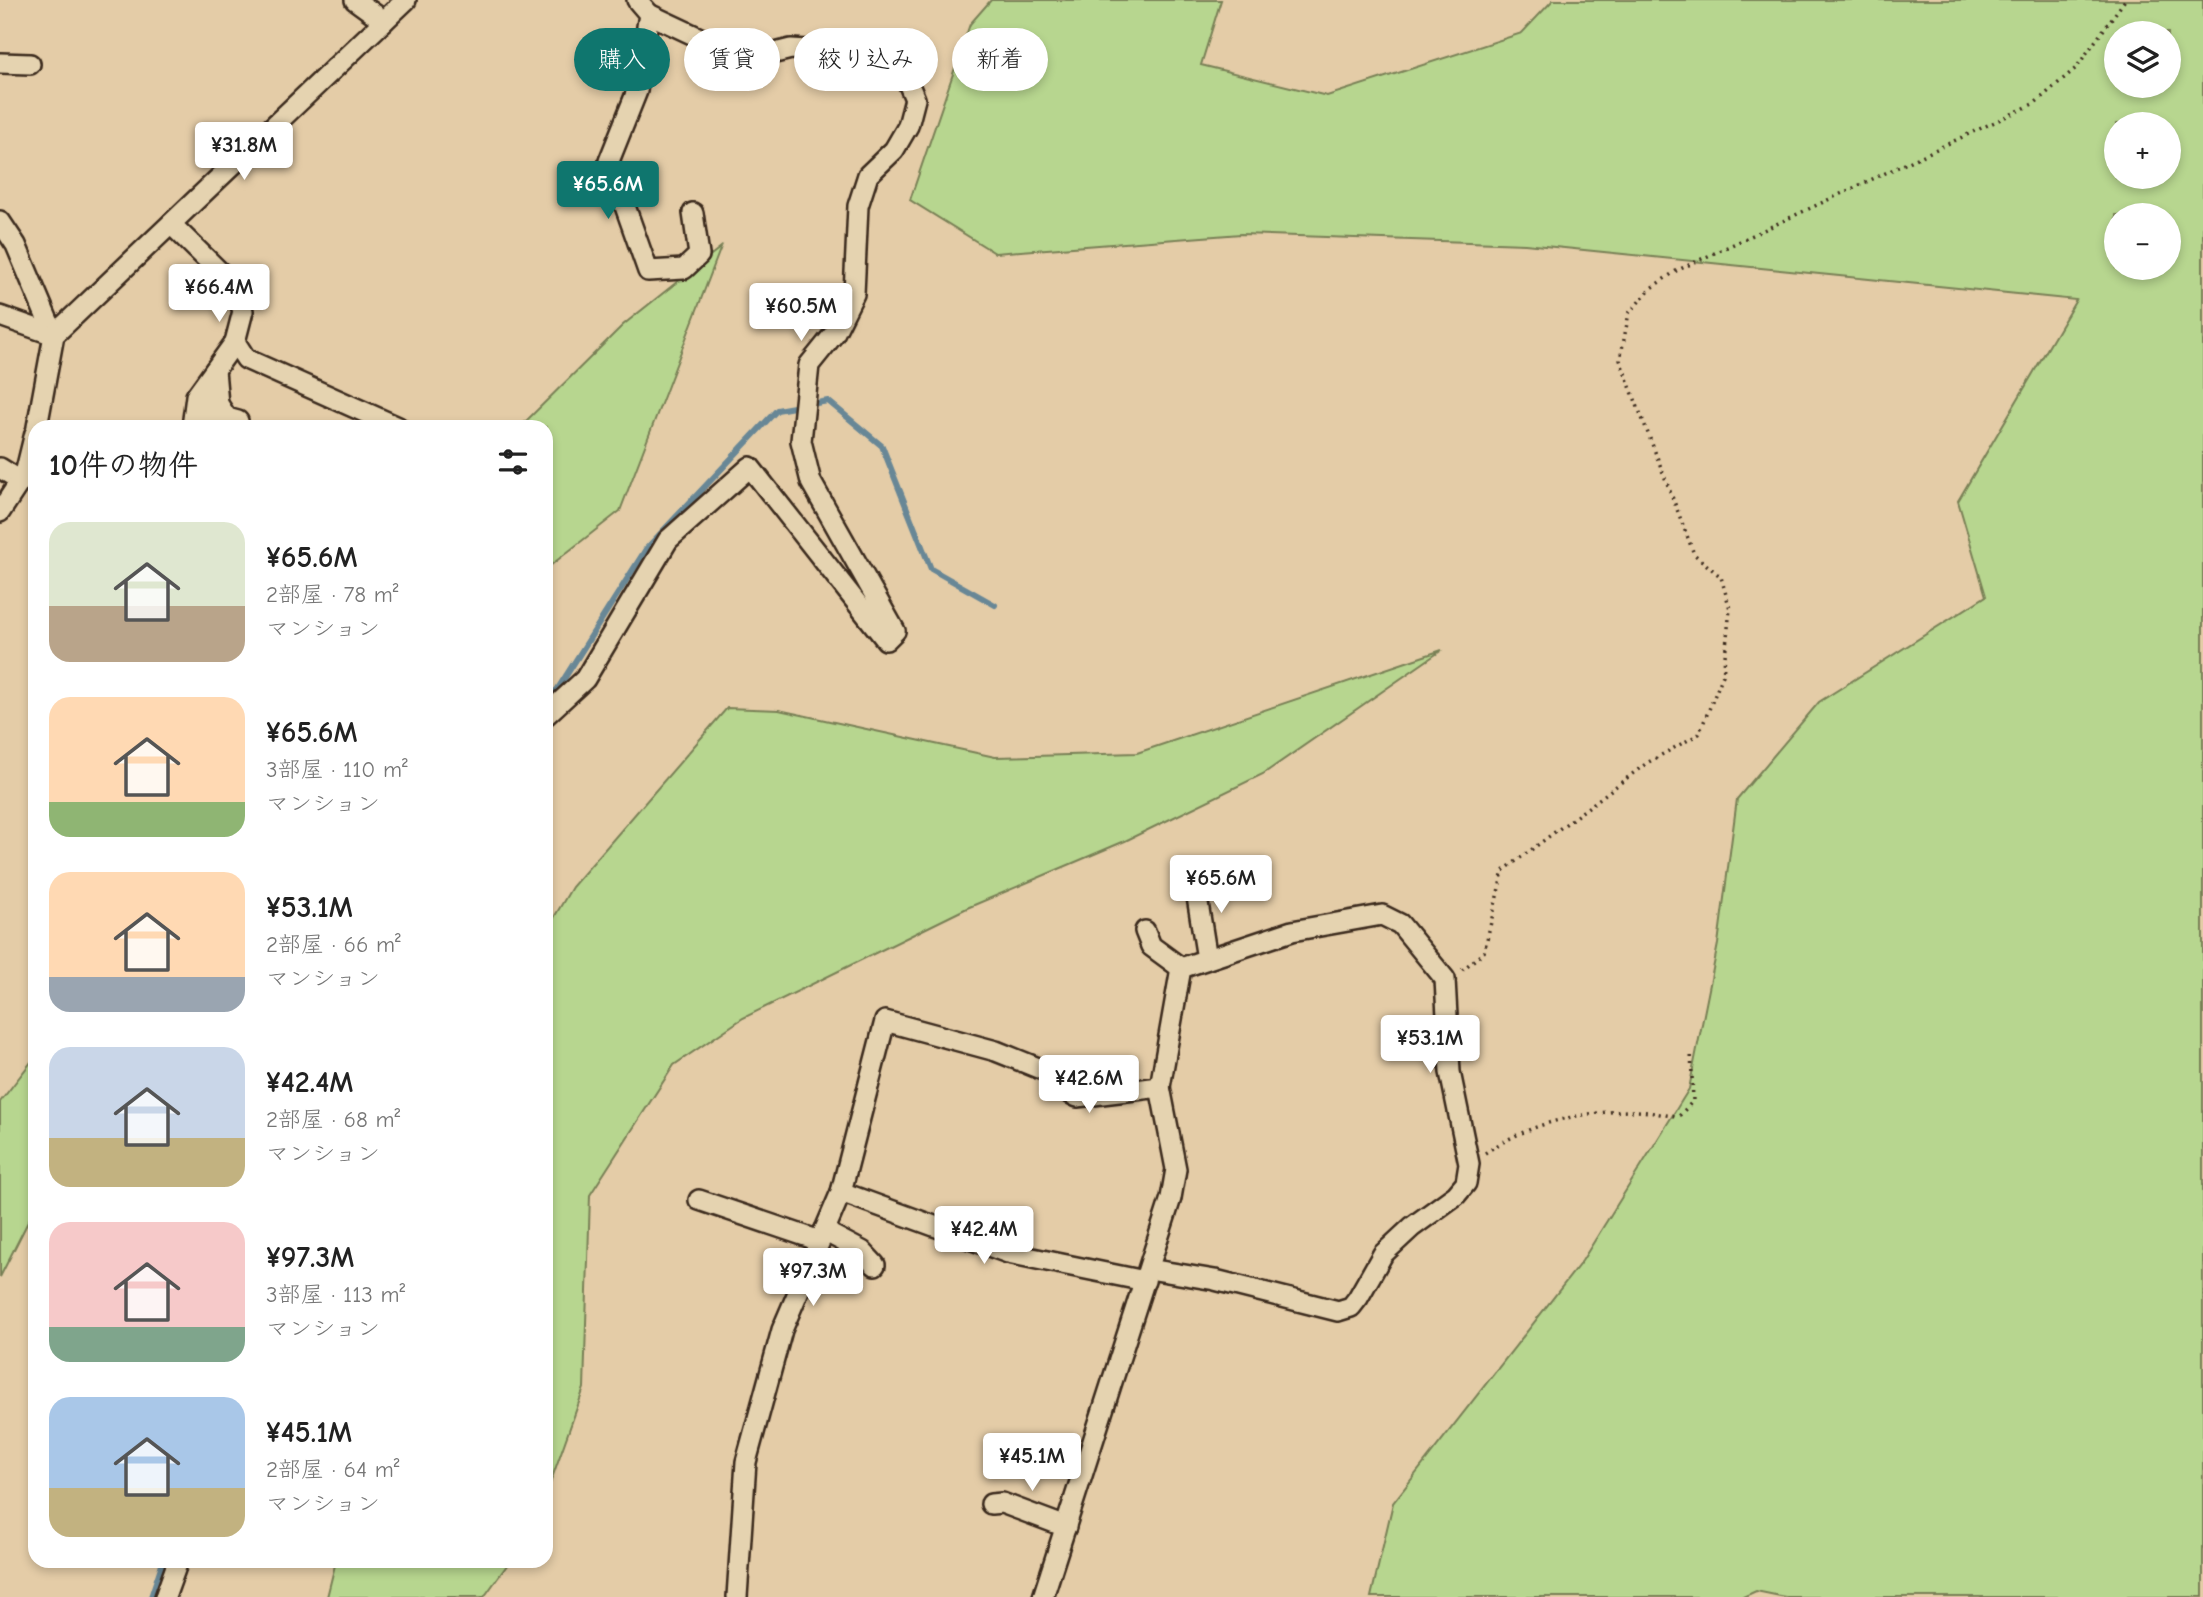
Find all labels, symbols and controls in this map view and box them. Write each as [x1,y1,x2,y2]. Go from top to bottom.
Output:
map controls [2104,21,2181,280]
button: layers [2104,21,2181,98]
chip: 購入 [574,28,670,91]
chip: 賃貸 [684,28,780,91]
chip: 絞り込み [794,28,938,91]
chip: 新着 [952,28,1048,91]
button: + [2104,112,2181,189]
pin: ¥31.8M [187,122,301,182]
text: ¥31.8M [211,131,277,158]
pin: ¥65.6M [551,162,665,221]
text: ¥65.6M [573,170,643,197]
button: − [2104,203,2181,280]
pin: ¥66.4M [162,264,276,324]
text: ¥66.4M [185,273,253,300]
pin: ¥60.5M [744,284,858,343]
text: ¥60.5M [765,292,837,319]
icon: filters [494,443,532,481]
text: 10件の物件 [49,448,198,483]
text: ¥65.6M [266,540,358,575]
icon: home [105,550,189,634]
text: 2部屋 · 78 m² [266,581,398,608]
text: マンション [266,615,380,642]
text: ¥65.6M [266,715,358,750]
icon: home [105,725,189,809]
text: 3部屋 · 110 m² [266,756,408,783]
text: マンション [266,790,380,817]
pin: ¥65.6M [1164,856,1278,915]
text: ¥65.6M [1186,864,1256,891]
text: ¥53.1M [266,890,353,925]
icon: home [105,900,189,984]
text: 2部屋 · 66 m² [266,931,401,958]
text: マンション [266,965,380,992]
pin: ¥53.1M [1373,1016,1487,1075]
text: ¥53.1M [1397,1024,1463,1051]
pin: ¥42.6M [1032,1056,1146,1115]
text: ¥42.6M [1055,1064,1123,1091]
text: ¥42.4M [266,1065,353,1100]
icon: home [105,1075,189,1159]
text: 2部屋 · 68 m² [266,1106,400,1133]
text: マンション [266,1140,380,1167]
pin: ¥42.4M [927,1206,1041,1266]
text: ¥42.4M [950,1215,1018,1242]
text: ¥97.3M [266,1240,354,1275]
pin: ¥97.3M [756,1248,870,1308]
icon: home [105,1250,189,1334]
text: ¥97.3M [779,1257,847,1284]
text: 3部屋 · 113 m² [266,1281,405,1308]
text: マンション [266,1315,380,1342]
text: ¥45.1M [266,1415,352,1450]
icon: home [105,1425,189,1509]
pin: ¥45.1M [975,1434,1089,1493]
text: ¥45.1M [999,1442,1065,1469]
text: 2部屋 · 64 m² [266,1456,399,1483]
text: マンション [266,1490,380,1517]

